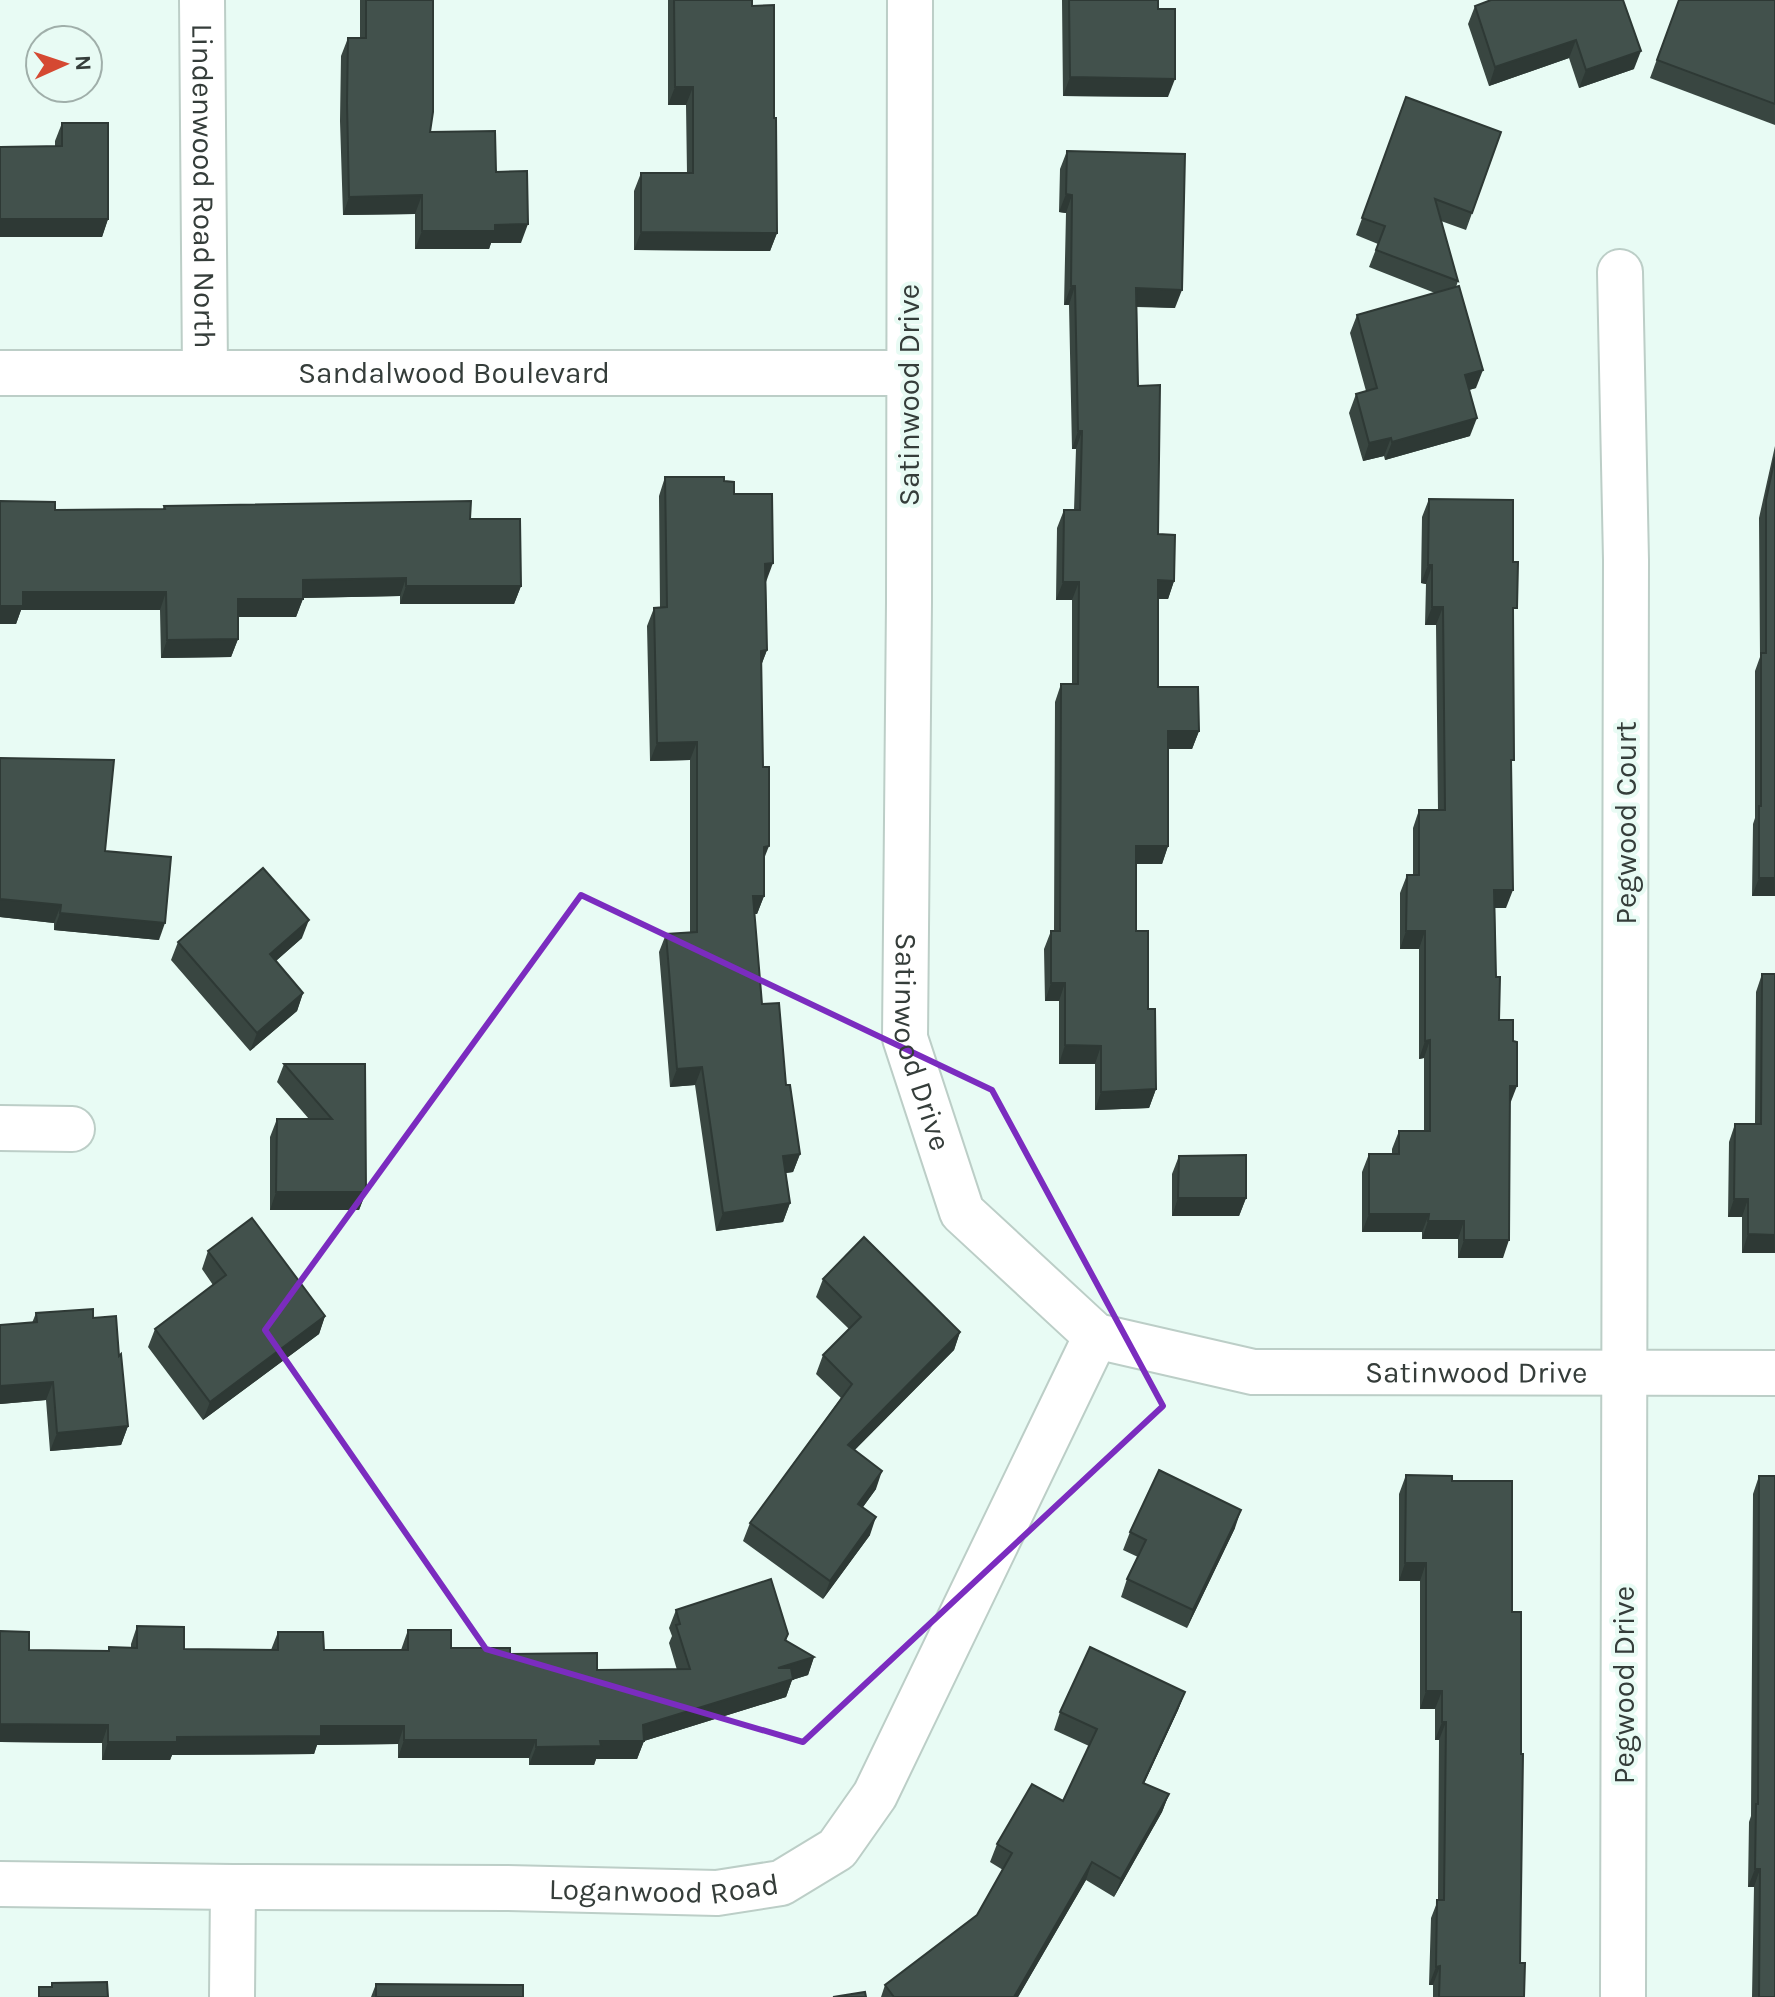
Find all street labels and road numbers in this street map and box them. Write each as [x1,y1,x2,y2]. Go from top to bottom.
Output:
street label: Lindenwood Road North [184,23,223,349]
street label: Satinwood Drive [891,284,927,506]
street label: Sandalwood Boulevard [298,355,610,391]
street label: Pegwood Court [1608,721,1644,925]
street label: Satinwood Drive [887,933,959,1155]
street label: Satinwood Drive [1365,1354,1588,1391]
street label: Pegwood Drive [1606,1586,1642,1784]
street label: Loganwood Road [548,1866,781,1912]

